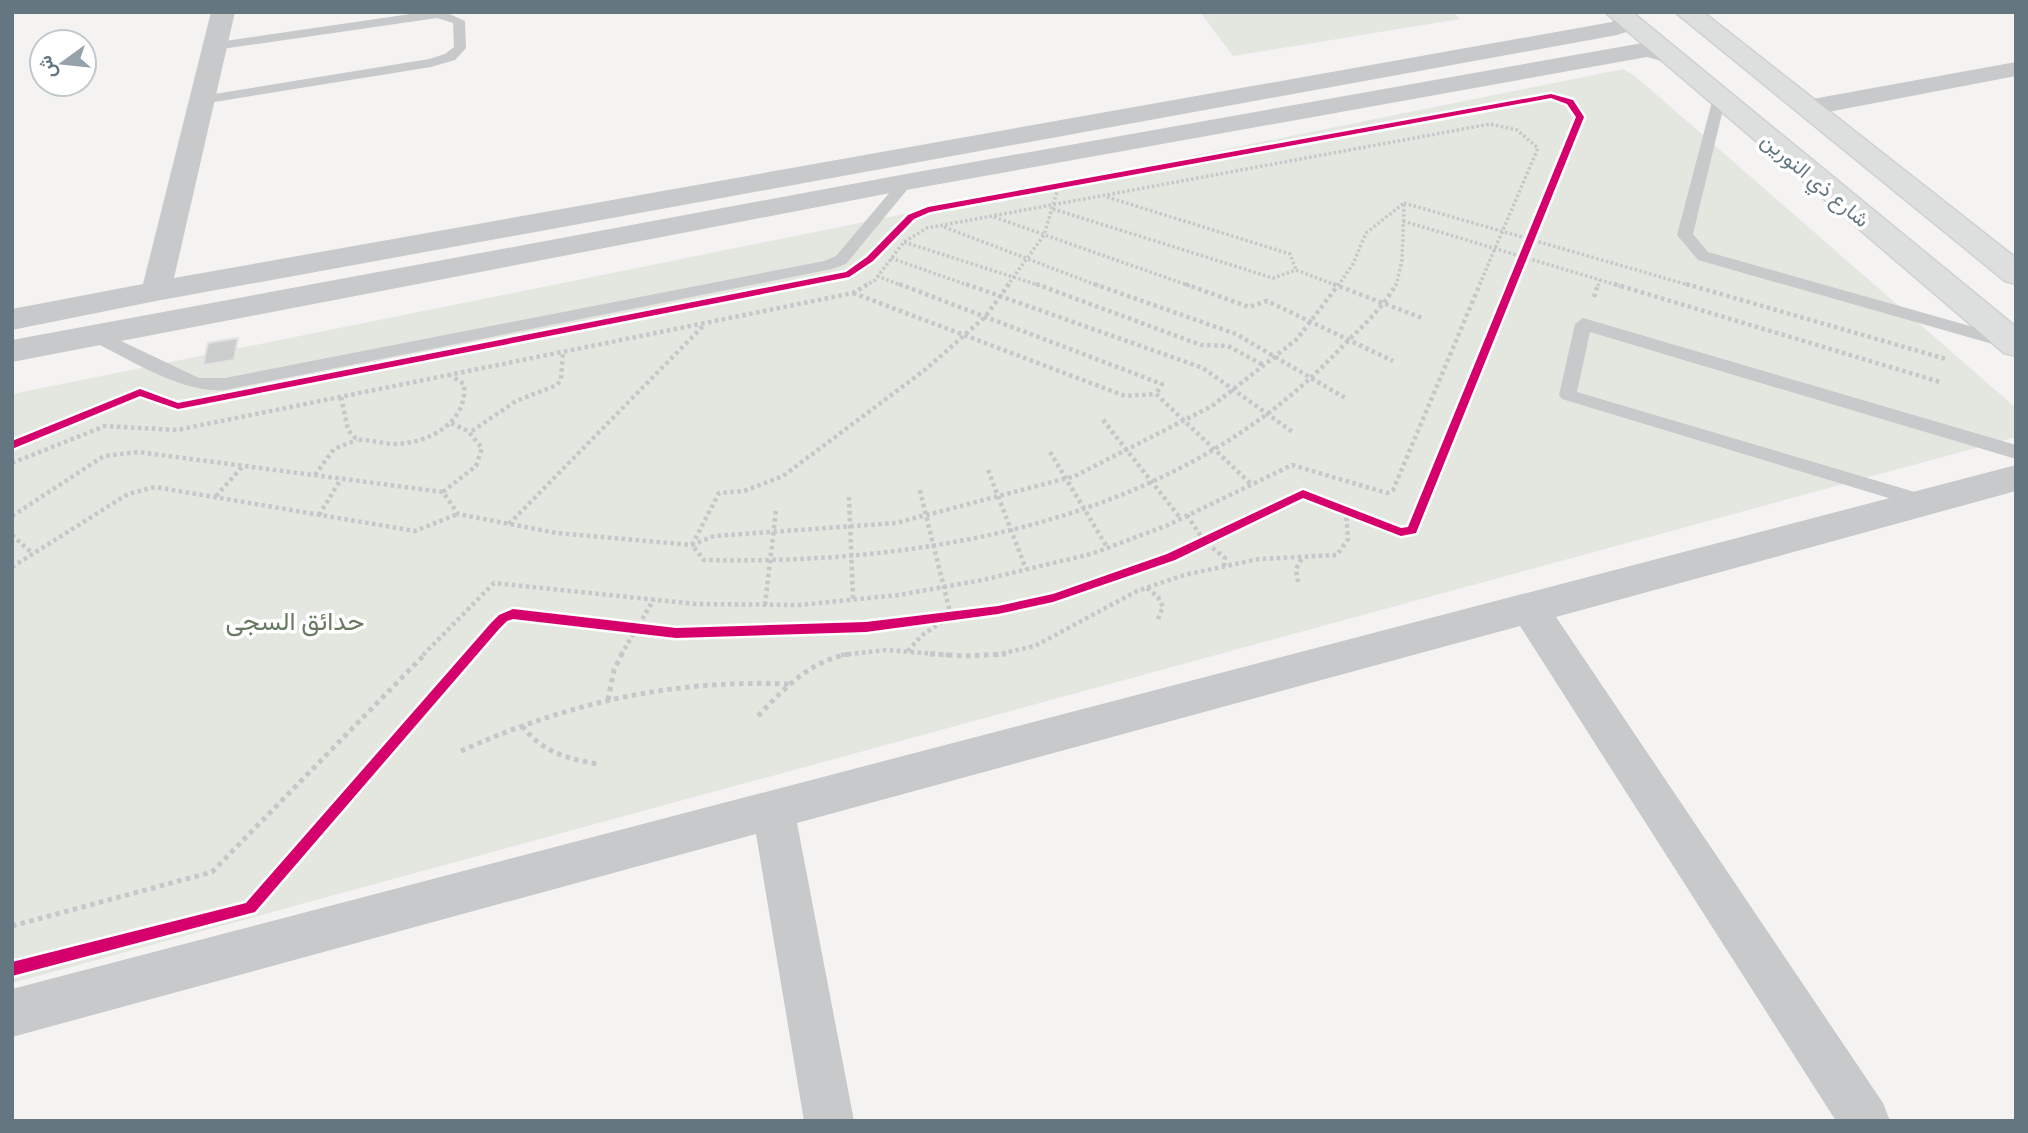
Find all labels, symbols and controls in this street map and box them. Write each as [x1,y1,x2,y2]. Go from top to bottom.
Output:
north arrow [28,28,98,98]
text: ش [32,53,61,82]
street label: شارع ذي النورين [1753,127,1875,236]
park label: حدائق السجى [226,604,365,637]

